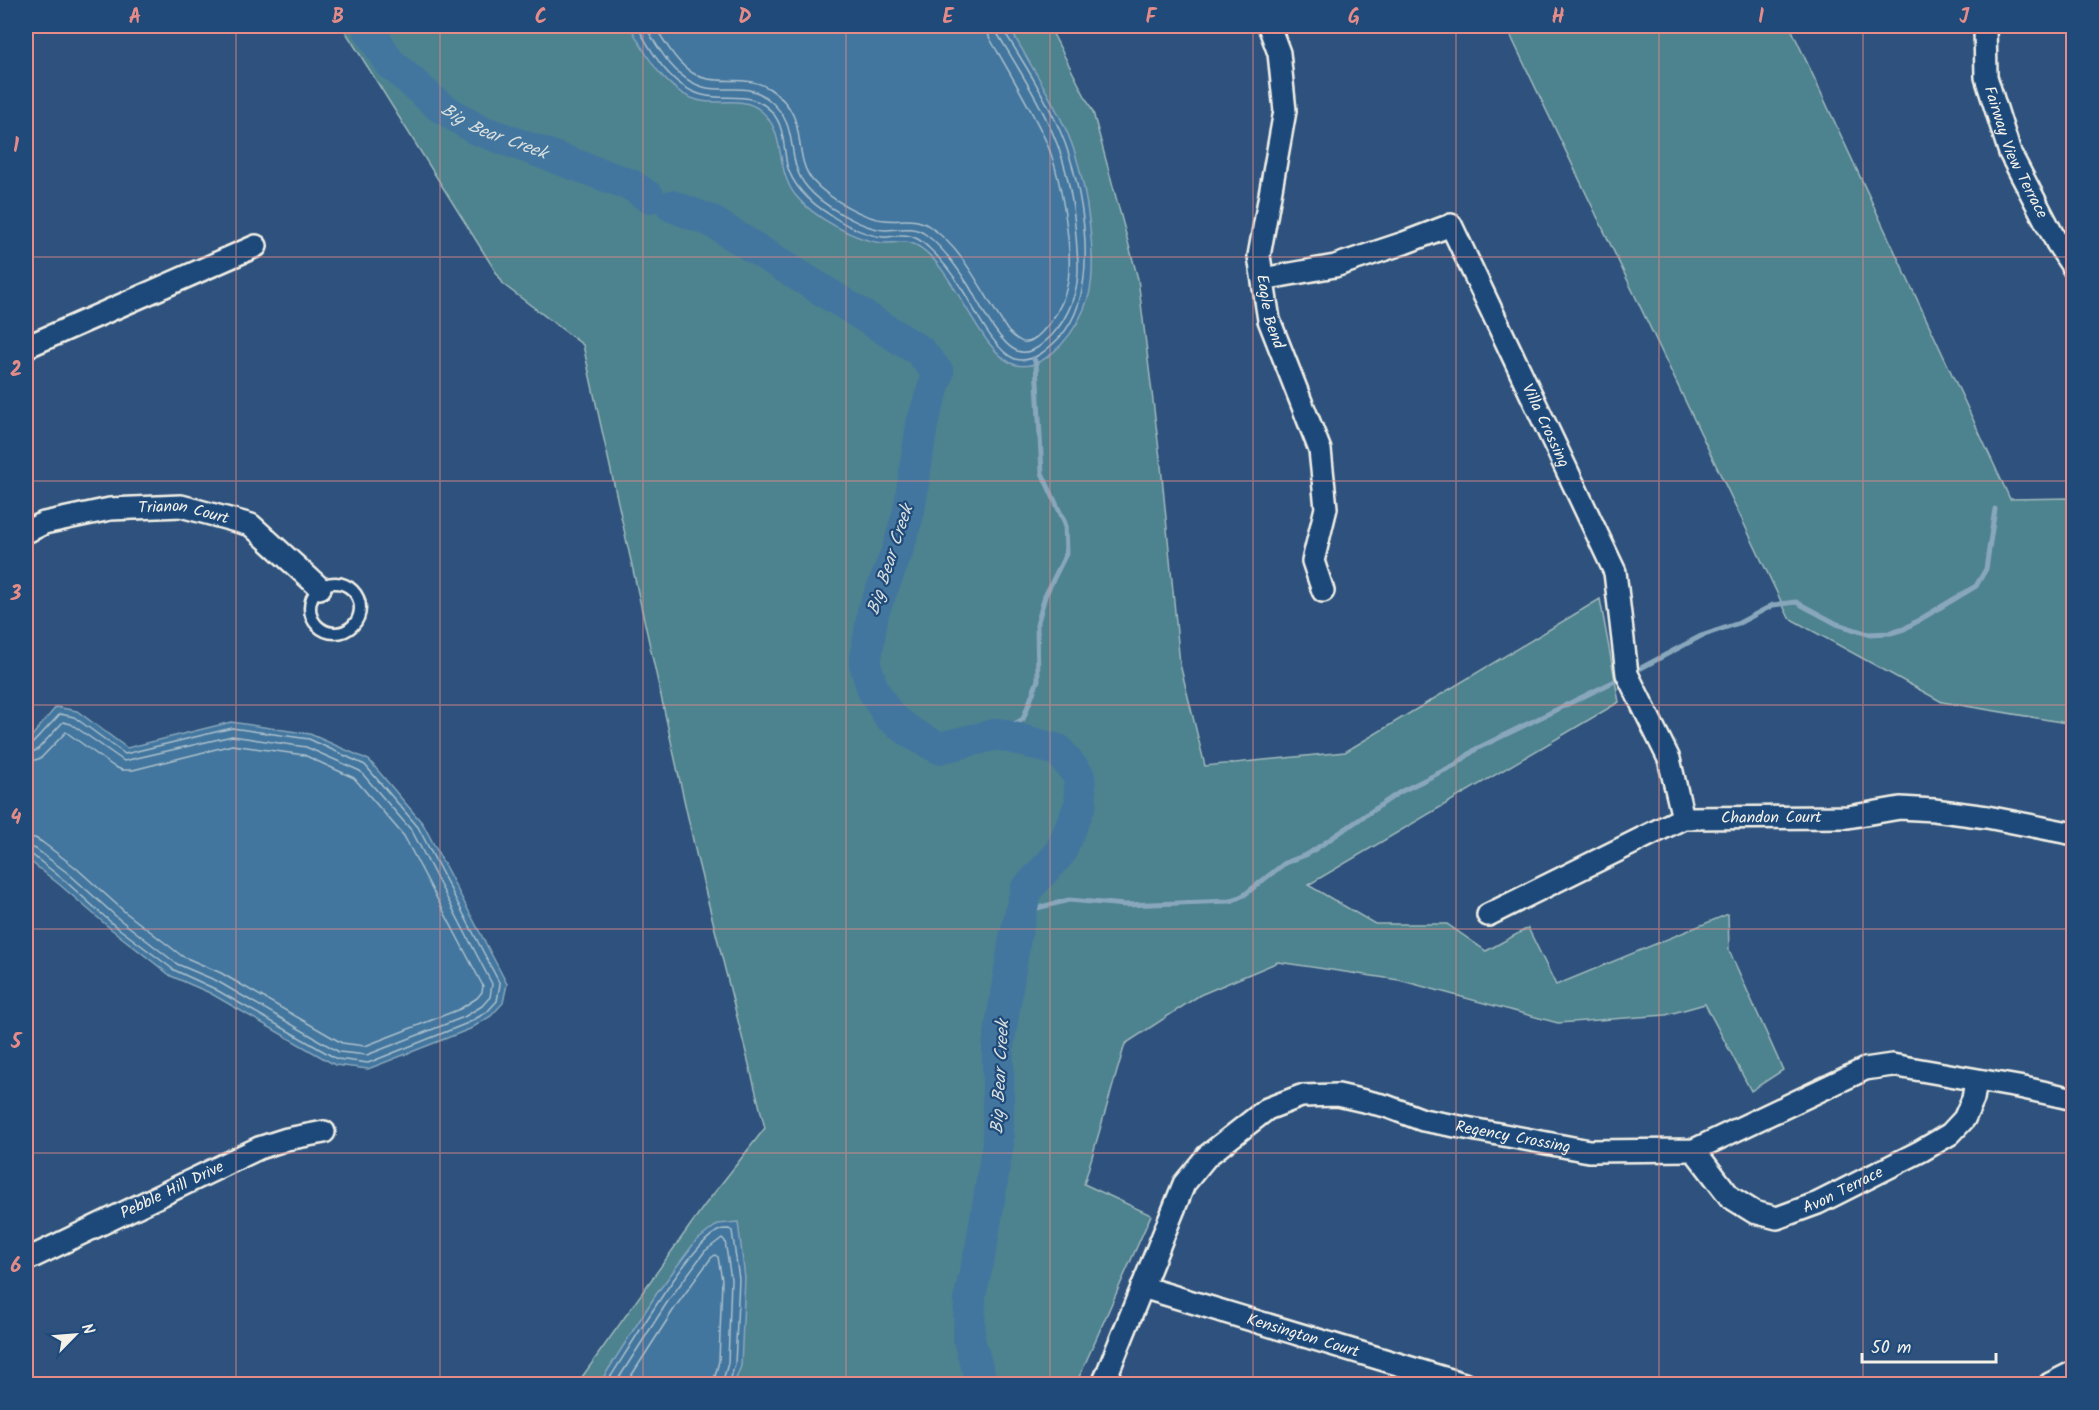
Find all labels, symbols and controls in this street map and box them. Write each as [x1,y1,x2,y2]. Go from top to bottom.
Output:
text: A [129,2,141,34]
text: B [332,2,344,34]
text: C [535,2,547,34]
text: D [738,2,752,34]
text: E [942,2,954,34]
text: F [1146,2,1158,34]
text: G [1348,2,1360,34]
text: H [1551,2,1565,34]
text: I [1758,2,1764,34]
text: J [1959,2,1970,34]
street label: Fairway View Terrace [1977,83,2055,223]
water label: Big Bear Creek [435,96,554,169]
text: 1 [13,131,19,163]
street label: Eagle Bend [1250,272,1292,353]
text: 2 [10,355,22,387]
street label: Villa Crossing [1515,380,1576,471]
street label: Trianon Court [138,493,233,531]
water label: Big Bear Creek [860,499,923,619]
text: 3 [10,579,22,611]
text: 4 [11,803,22,835]
street label: Chandon Court [1721,805,1822,830]
water label: Big Bear Creek [984,1017,1019,1135]
text: 5 [10,1027,23,1059]
street label: Regency Crossing [1453,1114,1573,1160]
street label: Pebble Hill Drive [116,1154,228,1225]
street label: Avon Terrace [1799,1160,1887,1220]
text: 6 [11,1251,22,1283]
north arrow [45,1305,105,1365]
street label: Kensington Court [1244,1307,1363,1364]
text: N [74,1319,101,1339]
scale bar [1862,1326,1996,1364]
text: 50 m [1871,1334,1911,1363]

